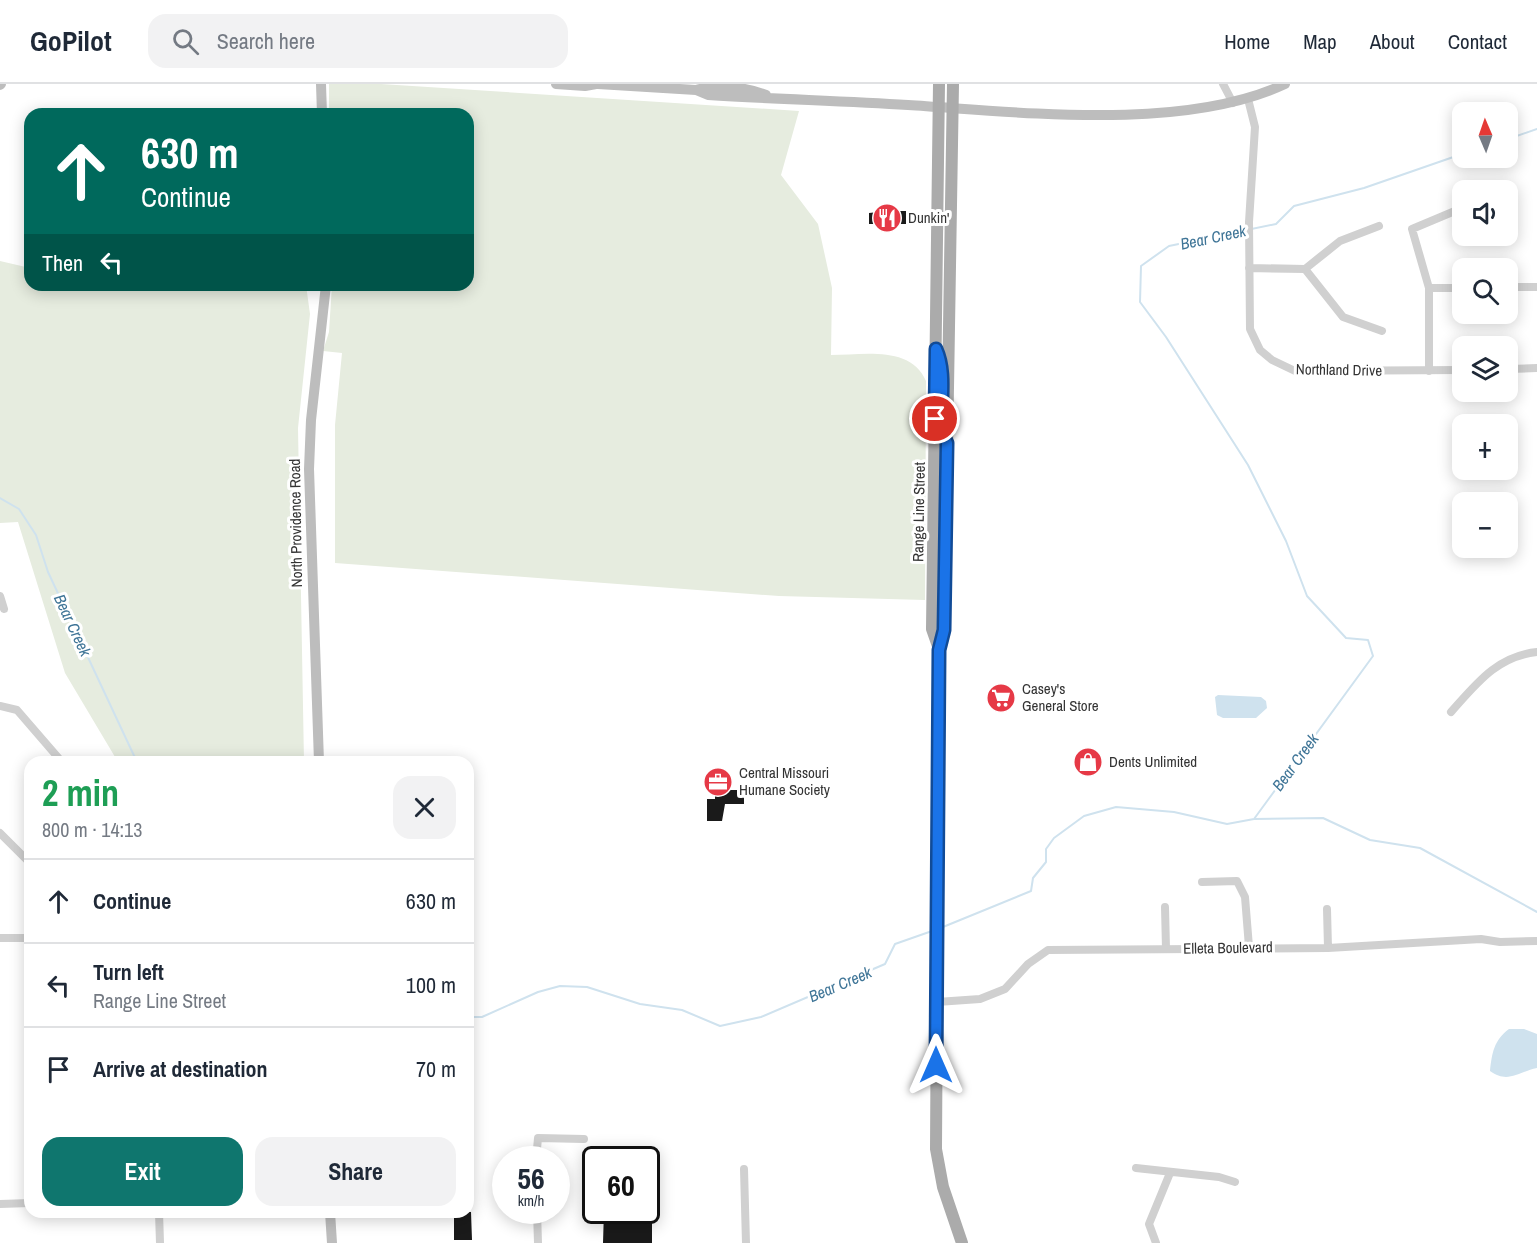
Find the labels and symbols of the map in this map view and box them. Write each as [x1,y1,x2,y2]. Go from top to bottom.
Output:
north arrow [1452,102,1518,168]
restaurant icon: Dunkin' [871,202,903,234]
place label: Dunkin' [908,207,949,228]
water label: Bear Creek [1178,219,1248,255]
street label: Northland Drive [1296,358,1382,381]
pin [909,393,960,444]
street label: North Providence Road [284,459,307,587]
street label: Range Line Street [907,461,930,562]
water label: Bear Creek [49,590,97,660]
place label: Casey's General Store [1022,678,1099,716]
supermarket icon: Casey's General Store [985,682,1017,714]
water label: Bear Creek [1267,728,1324,795]
shop icon: Dents Unlimited [1072,746,1104,778]
place label: Dents Unlimited [1109,751,1197,772]
place label: Central Missouri Humane Society [739,762,831,800]
office icon: Central Missouri Humane Society [702,766,734,798]
street label: Elleta Boulevard [1183,936,1273,959]
water label: Bear Creek [805,961,875,1007]
position arrow [904,1033,968,1097]
speed limit sign: 60 [582,1146,660,1224]

